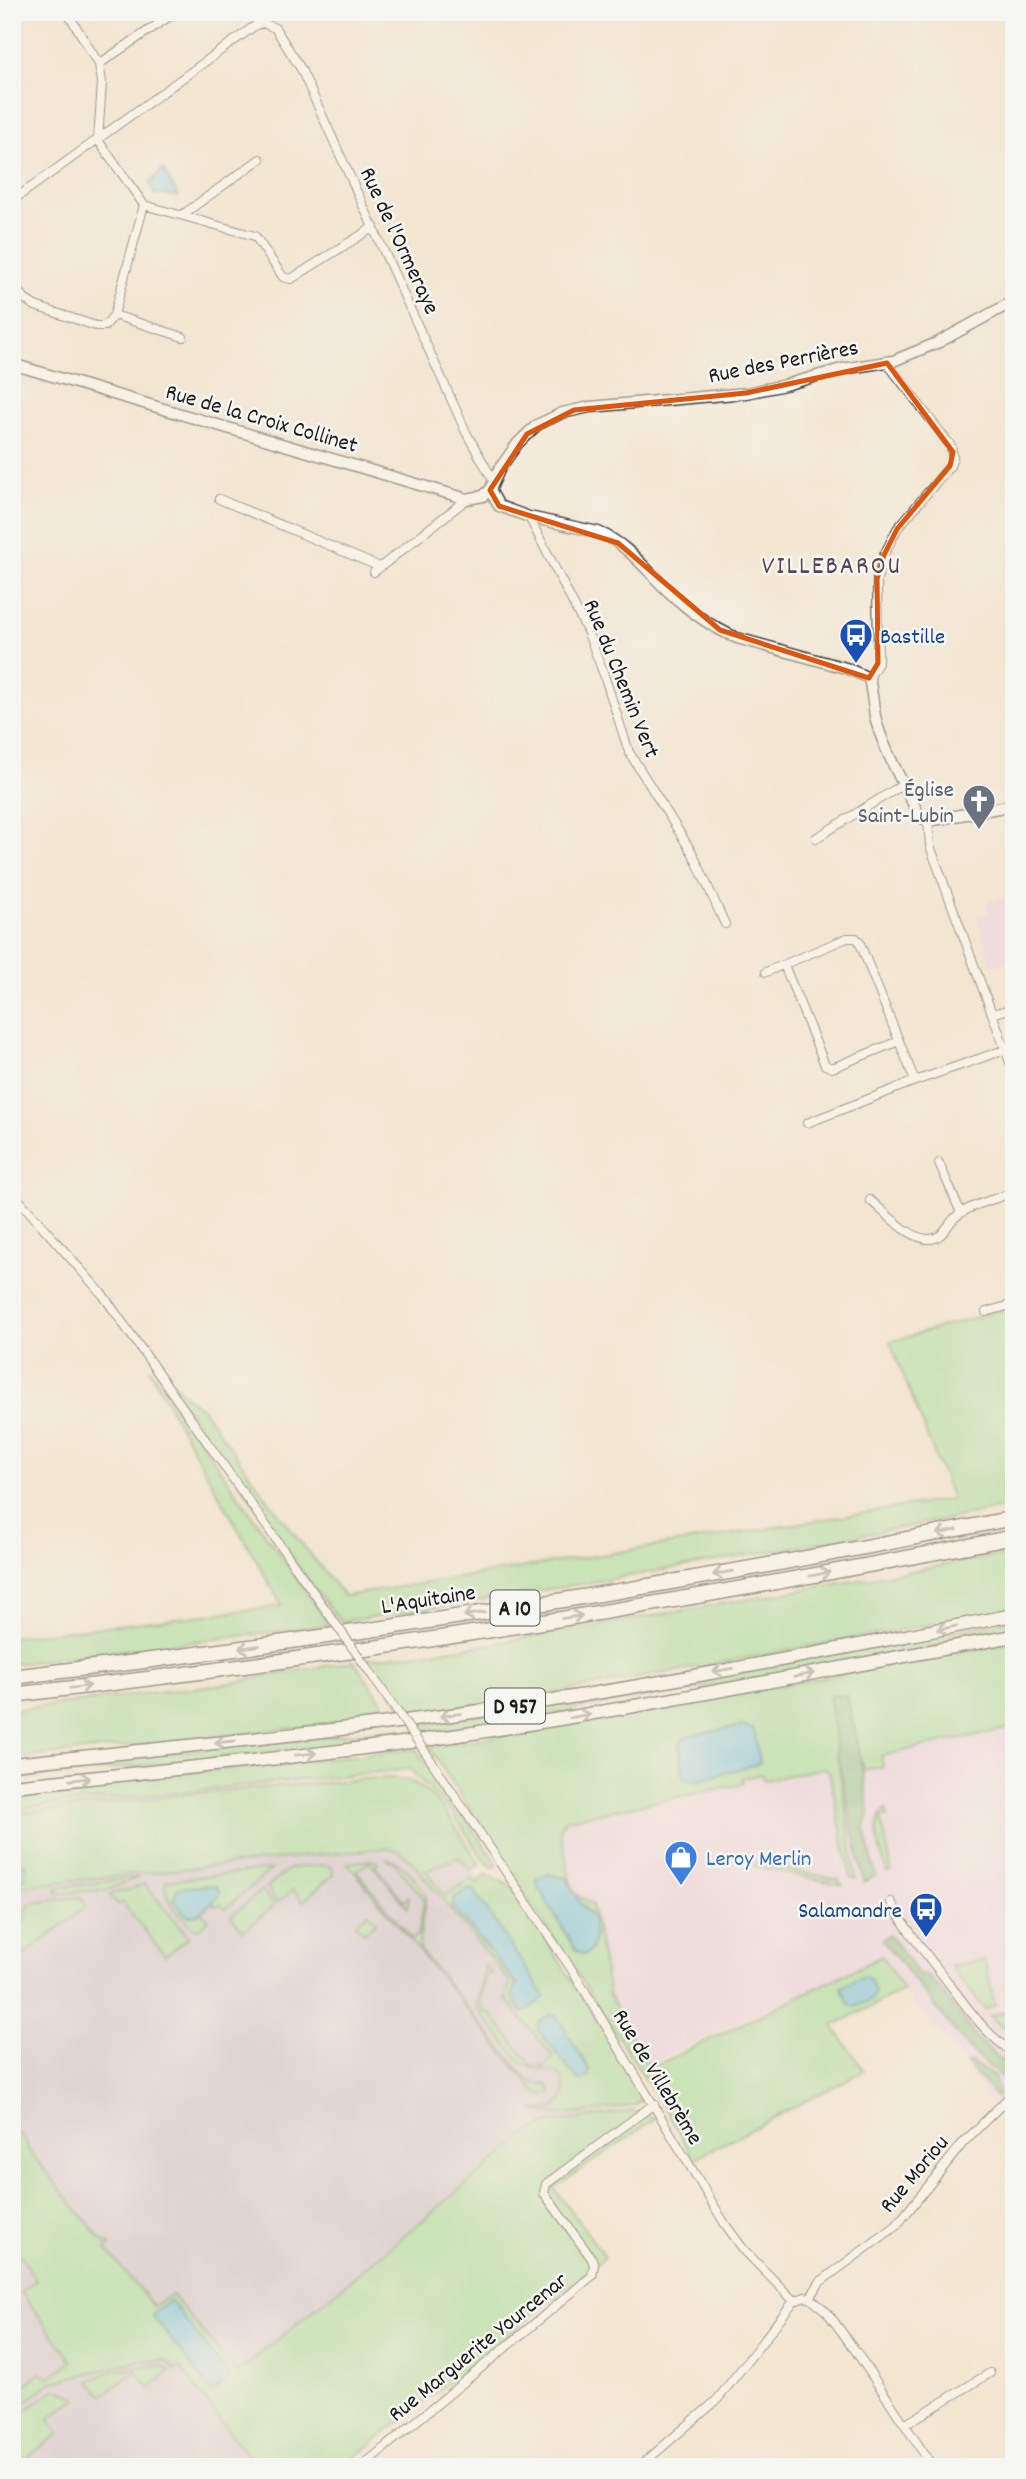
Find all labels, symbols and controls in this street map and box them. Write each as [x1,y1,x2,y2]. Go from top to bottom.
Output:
street label: Rue de l'Ormeraye [349,162,446,321]
street label: Rue des Perrières [706,333,862,394]
street label: Rue de la Croix Collinet [161,377,361,464]
district label: VILLEBAROU [762,549,902,586]
street label: Rue du Chemin Vert [573,595,667,764]
bus stop icon: Bastille [837,616,875,665]
place label: Bastille [880,622,945,655]
place label: Église Saint-Lubin [858,775,954,834]
church icon: Église Saint-Lubin [960,782,998,831]
one-way arrow [936,1525,959,1539]
one-way arrow [712,1567,735,1580]
one-way arrow [808,1567,831,1580]
street label: L'Aquitaine [379,1578,478,1625]
road number: A 10 [490,1590,540,1626]
one-way arrow [464,1608,486,1621]
one-way arrow [560,1610,583,1623]
one-way arrow [936,1621,959,1635]
one-way arrow [238,1640,261,1653]
one-way arrow [712,1664,735,1677]
one-way arrow [792,1668,815,1682]
one-way arrow [68,1681,91,1694]
road number: D 957 [485,1688,545,1724]
one-way arrow [440,1708,462,1721]
one-way arrow [568,1709,591,1722]
one-way arrow [214,1736,236,1749]
one-way arrow [294,1747,317,1760]
one-way arrow [68,1772,91,1785]
shop icon: Leroy Merlin [662,1838,700,1887]
place label: Leroy Merlin [706,1844,811,1877]
bus stop icon: Salamandre [907,1890,945,1939]
place label: Salamandre [798,1896,902,1929]
street label: Rue de Villebrème [602,2004,710,2152]
street label: Rue Moriou [873,2129,958,2222]
street label: Rue Marguerite Yourcenar [382,2266,576,2432]

